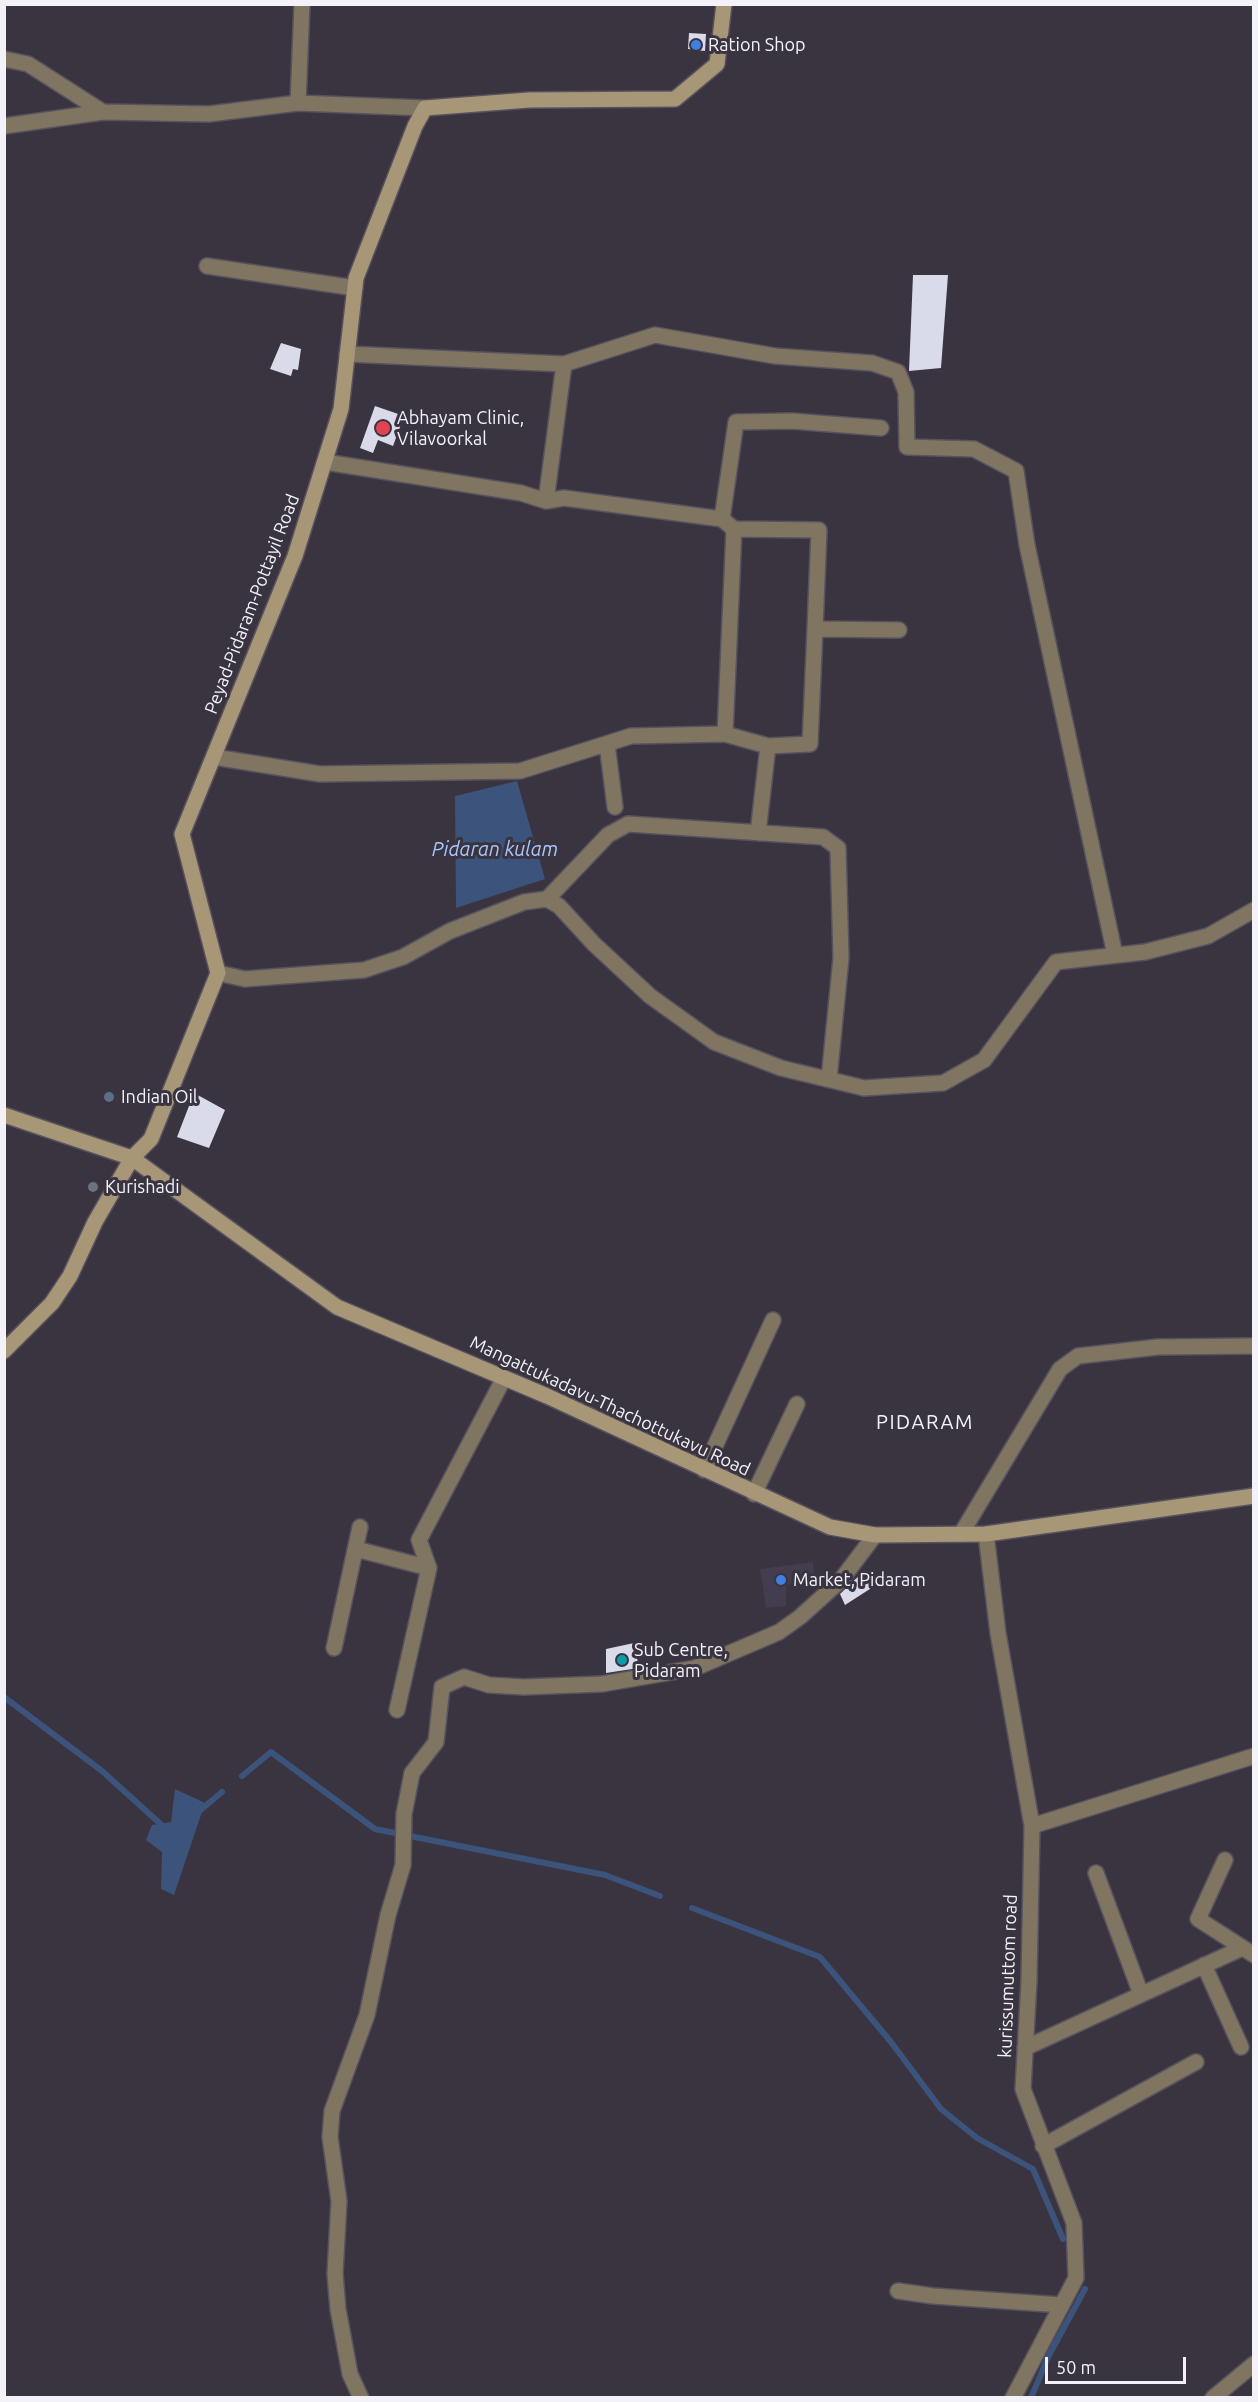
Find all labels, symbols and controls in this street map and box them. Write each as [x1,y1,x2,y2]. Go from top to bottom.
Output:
place label: Ration Shop [708,34,806,56]
marker: Ration Shop [689,38,703,52]
place label: Abhayam Clinic, Vilavoorkal [397,407,524,450]
marker: Abhayam Clinic, Vilavoorkal [374,419,392,437]
street label: Peyad-Pidaram-Pottayil Road [200,491,304,717]
water label: Pidaran kulam [432,837,558,861]
place label: Indian Oil [121,1086,197,1108]
marker: Indian Oil [102,1090,116,1104]
place label: Kurishadi [105,1176,180,1198]
marker: Kurishadi [86,1180,100,1194]
street label: Mangattukadavu-Thachottukavu Road [466,1331,754,1481]
district label: PIDARAM [876,1410,974,1434]
place label: Market, Pidaram [793,1569,926,1591]
marker: Market, Pidaram [774,1573,788,1587]
place label: Sub Centre, Pidaram [634,1639,728,1682]
marker: Sub Centre, Pidaram [615,1653,629,1667]
street label: kurissumuttom road [994,1894,1022,2058]
scale bar [1048,2345,1189,2383]
text: 50 m [1056,2357,1096,2377]

